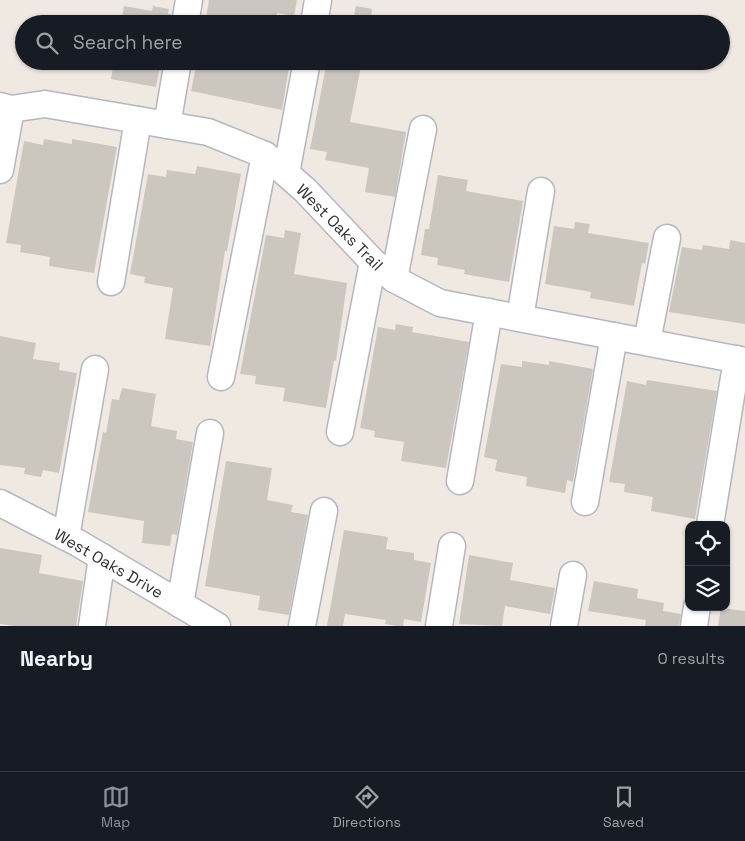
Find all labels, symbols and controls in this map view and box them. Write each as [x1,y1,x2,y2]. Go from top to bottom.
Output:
search box [15,15,730,70]
icon: search [33,29,61,57]
text: Search here [73,30,183,55]
street label: West Oaks Trail [292,179,388,275]
map controls [685,521,730,611]
button: locate [685,521,730,566]
street label: West Oaks Drive [51,524,167,603]
button: layers [685,566,730,611]
text: Nearby [20,645,93,672]
text: 0 results [657,648,725,669]
tab: Map [101,783,130,831]
tab: Directions [332,783,401,831]
tab: Saved [603,783,644,831]

